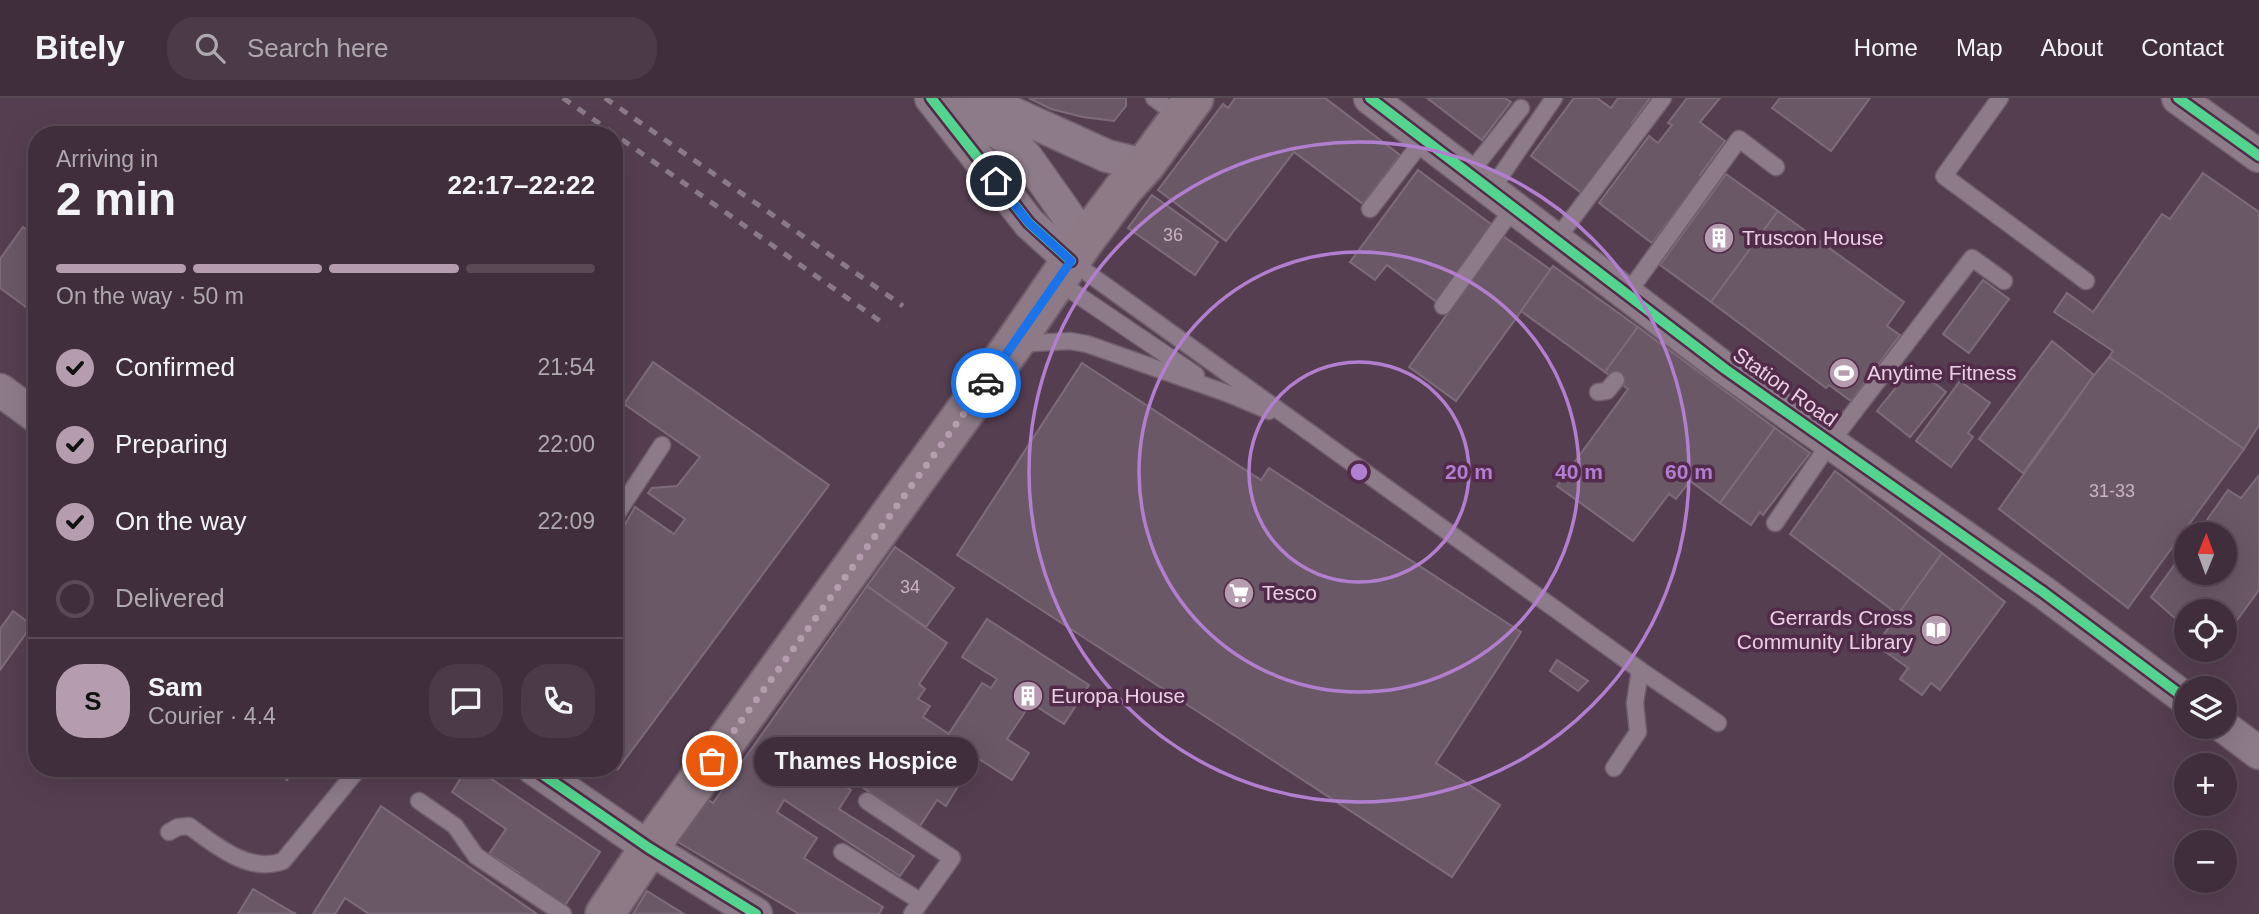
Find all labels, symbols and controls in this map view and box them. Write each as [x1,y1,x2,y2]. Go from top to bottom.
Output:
search box [167,17,657,80]
text: Bitely [35,29,125,66]
icon: search [191,29,229,67]
text: Search here [247,33,389,63]
text: Home [1854,34,1918,61]
text: Map [1956,34,2003,61]
text: About [2041,34,2103,61]
text: Contact [2141,34,2224,61]
text: Arriving in [56,146,158,172]
pin [966,151,1026,211]
icon: home [977,162,1015,200]
text: 22:17–22:22 [448,170,595,200]
text: 2 min [56,173,176,225]
building icon: Truscon House [1702,221,1736,255]
house number: 36 [1163,225,1183,245]
place label: Truscon House [1742,226,1884,249]
text: On the way · 50 m [56,283,244,309]
street label: Station Road [1729,342,1842,431]
courier [951,348,1021,418]
icon: check [56,349,94,387]
text: Confirmed [115,352,235,382]
text: 21:54 [537,354,595,380]
sports icon: Anytime Fitness [1827,356,1861,390]
place label: Anytime Fitness [1867,361,2016,384]
icon: car [967,364,1005,402]
icon: check [56,426,94,464]
text: Preparing [115,429,228,459]
text: 22:00 [537,431,595,457]
centre of rings [1347,460,1371,484]
text: 20 m [1445,460,1493,483]
text: 40 m [1555,460,1603,483]
text: 60 m [1665,460,1713,483]
house number: 31-33 [2089,481,2135,501]
icon: check [56,503,94,541]
text: On the way [115,506,247,536]
text: 22:09 [537,508,595,534]
north arrow [2174,522,2236,584]
map controls [2174,522,2237,893]
supermarket icon: Tesco [1222,576,1256,610]
house number: 34 [900,577,920,597]
place label: Tesco [1262,581,1317,604]
text: Delivered [115,583,225,613]
button: locate [2174,599,2237,662]
place label: Gerrards Cross Community Library [1737,606,1913,653]
library icon: Gerrards Cross Community Library [1919,613,1953,647]
button: chat [429,664,503,738]
button: phone [521,664,595,738]
text: Sam [148,672,203,702]
button: layers [2174,676,2237,739]
building icon: Europa House [1011,679,1045,713]
place label: Europa House [1051,684,1185,707]
text: S [84,686,102,716]
text: Courier · 4.4 [148,703,276,729]
pin [682,731,742,791]
callout: Thames Hospice [754,736,978,786]
icon: bag [693,742,731,780]
text: Thames Hospice [775,748,957,774]
button: + [2174,753,2237,816]
button: − [2174,830,2237,893]

